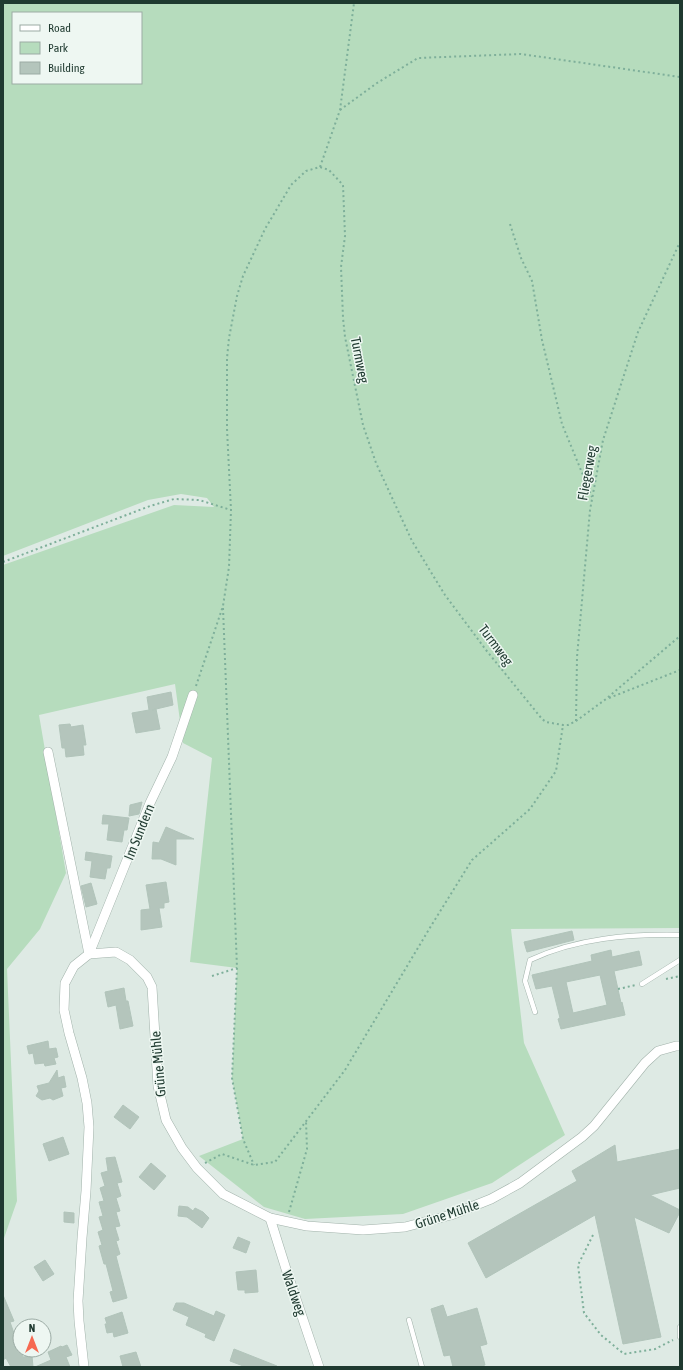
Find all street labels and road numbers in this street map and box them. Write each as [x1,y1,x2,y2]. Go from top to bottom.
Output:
street label: Turmweg [348,335,372,385]
street label: Fliegerweg [574,444,600,502]
street label: Turmweg [475,621,517,669]
street label: Im Sundern [121,802,157,862]
street label: Grüne Mühle [147,1030,169,1098]
street label: Grüne Mühle [413,1196,481,1232]
street label: Waldweg [279,1268,309,1318]

